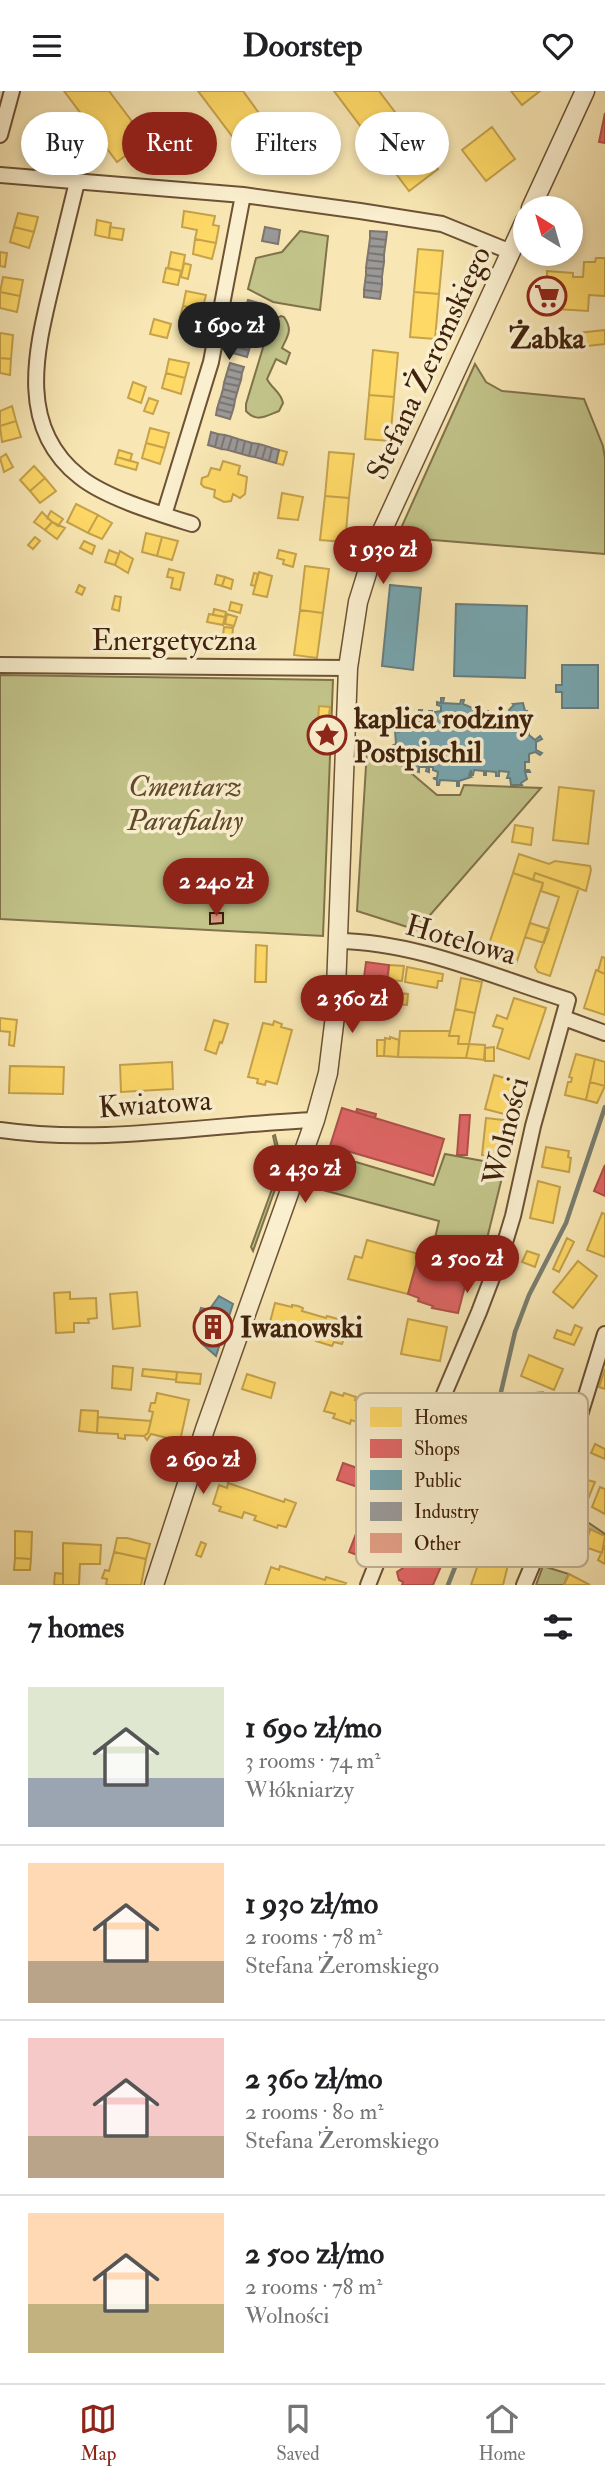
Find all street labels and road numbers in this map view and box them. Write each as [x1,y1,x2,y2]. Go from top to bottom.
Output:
street label: Stefana Żeromskiego [359,240,499,486]
street label: Energetyczna [91,622,257,659]
street label: Hotelowa [401,907,521,974]
street label: Wolności [474,1073,537,1190]
street label: Kwiatowa [97,1082,214,1126]

